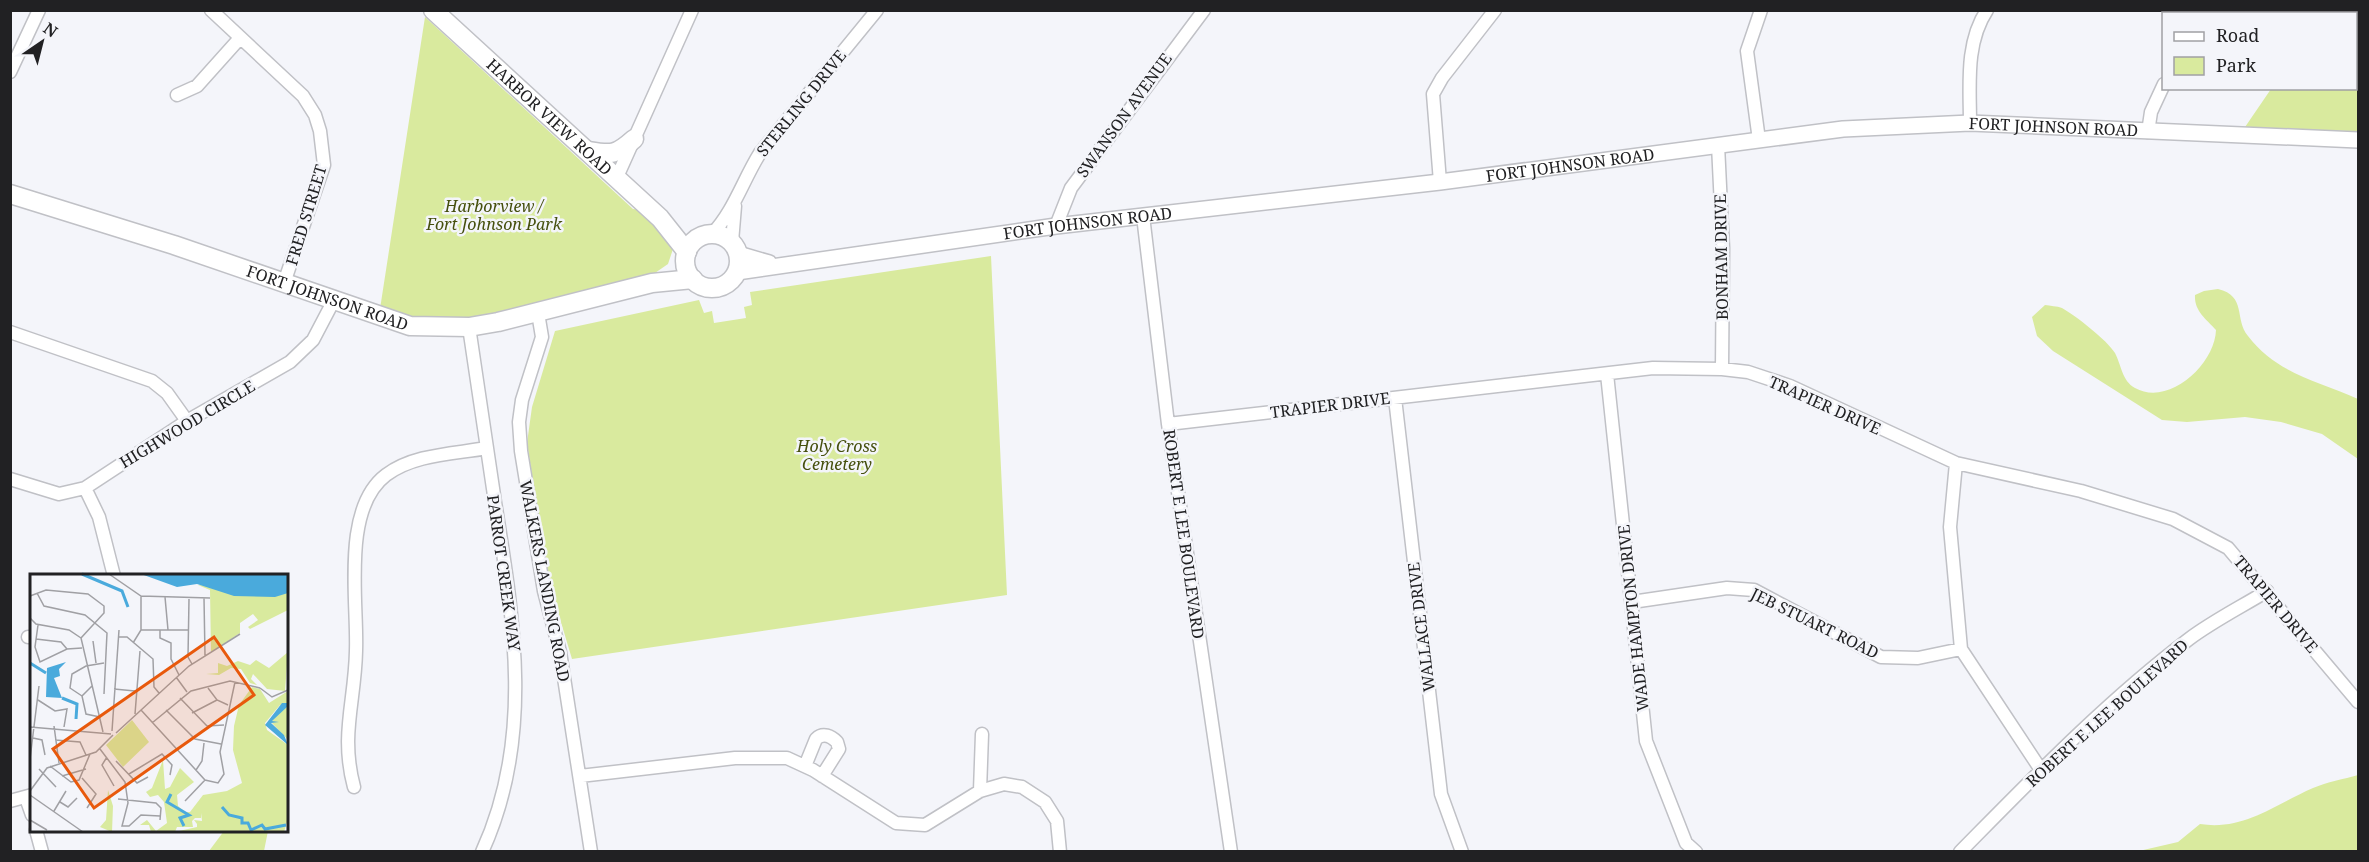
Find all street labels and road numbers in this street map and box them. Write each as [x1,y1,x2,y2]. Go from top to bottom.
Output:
street label: STERLING DRIVE [751,45,851,161]
street label: SWANSON AVENUE [1071,48,1177,182]
street label: HARBOR VIEW ROAD [482,53,617,180]
street label: FORT JOHNSON ROAD [1968,112,2139,141]
street label: FORT JOHNSON ROAD [1485,143,1656,187]
street label: FRED STREET [280,162,332,268]
street label: BONHAM DRIVE [1709,194,1733,320]
street label: FORT JOHNSON ROAD [1002,202,1173,244]
street label: FORT JOHNSON ROAD [244,260,411,336]
street label: TRAPIER DRIVE [1765,370,1885,440]
street label: HIGHWOOD CIRCLE [115,375,259,473]
street label: TRAPIER DRIVE [1269,387,1391,423]
street label: ROBERT E LEE BOULEVARD [1158,428,1210,640]
street label: WALKERS LANDING ROAD [515,478,575,684]
street label: PARROT CREEK WAY [482,493,526,654]
street label: WADE HAMPTON DRIVE [1612,523,1654,713]
street label: TRAPIER DRIVE [2229,551,2323,657]
street label: WALLACE DRIVE [1402,561,1440,693]
street label: JEB STUART ROAD [1746,582,1883,664]
street label: ROBERT E LEE BOULEVARD [2021,634,2193,792]

